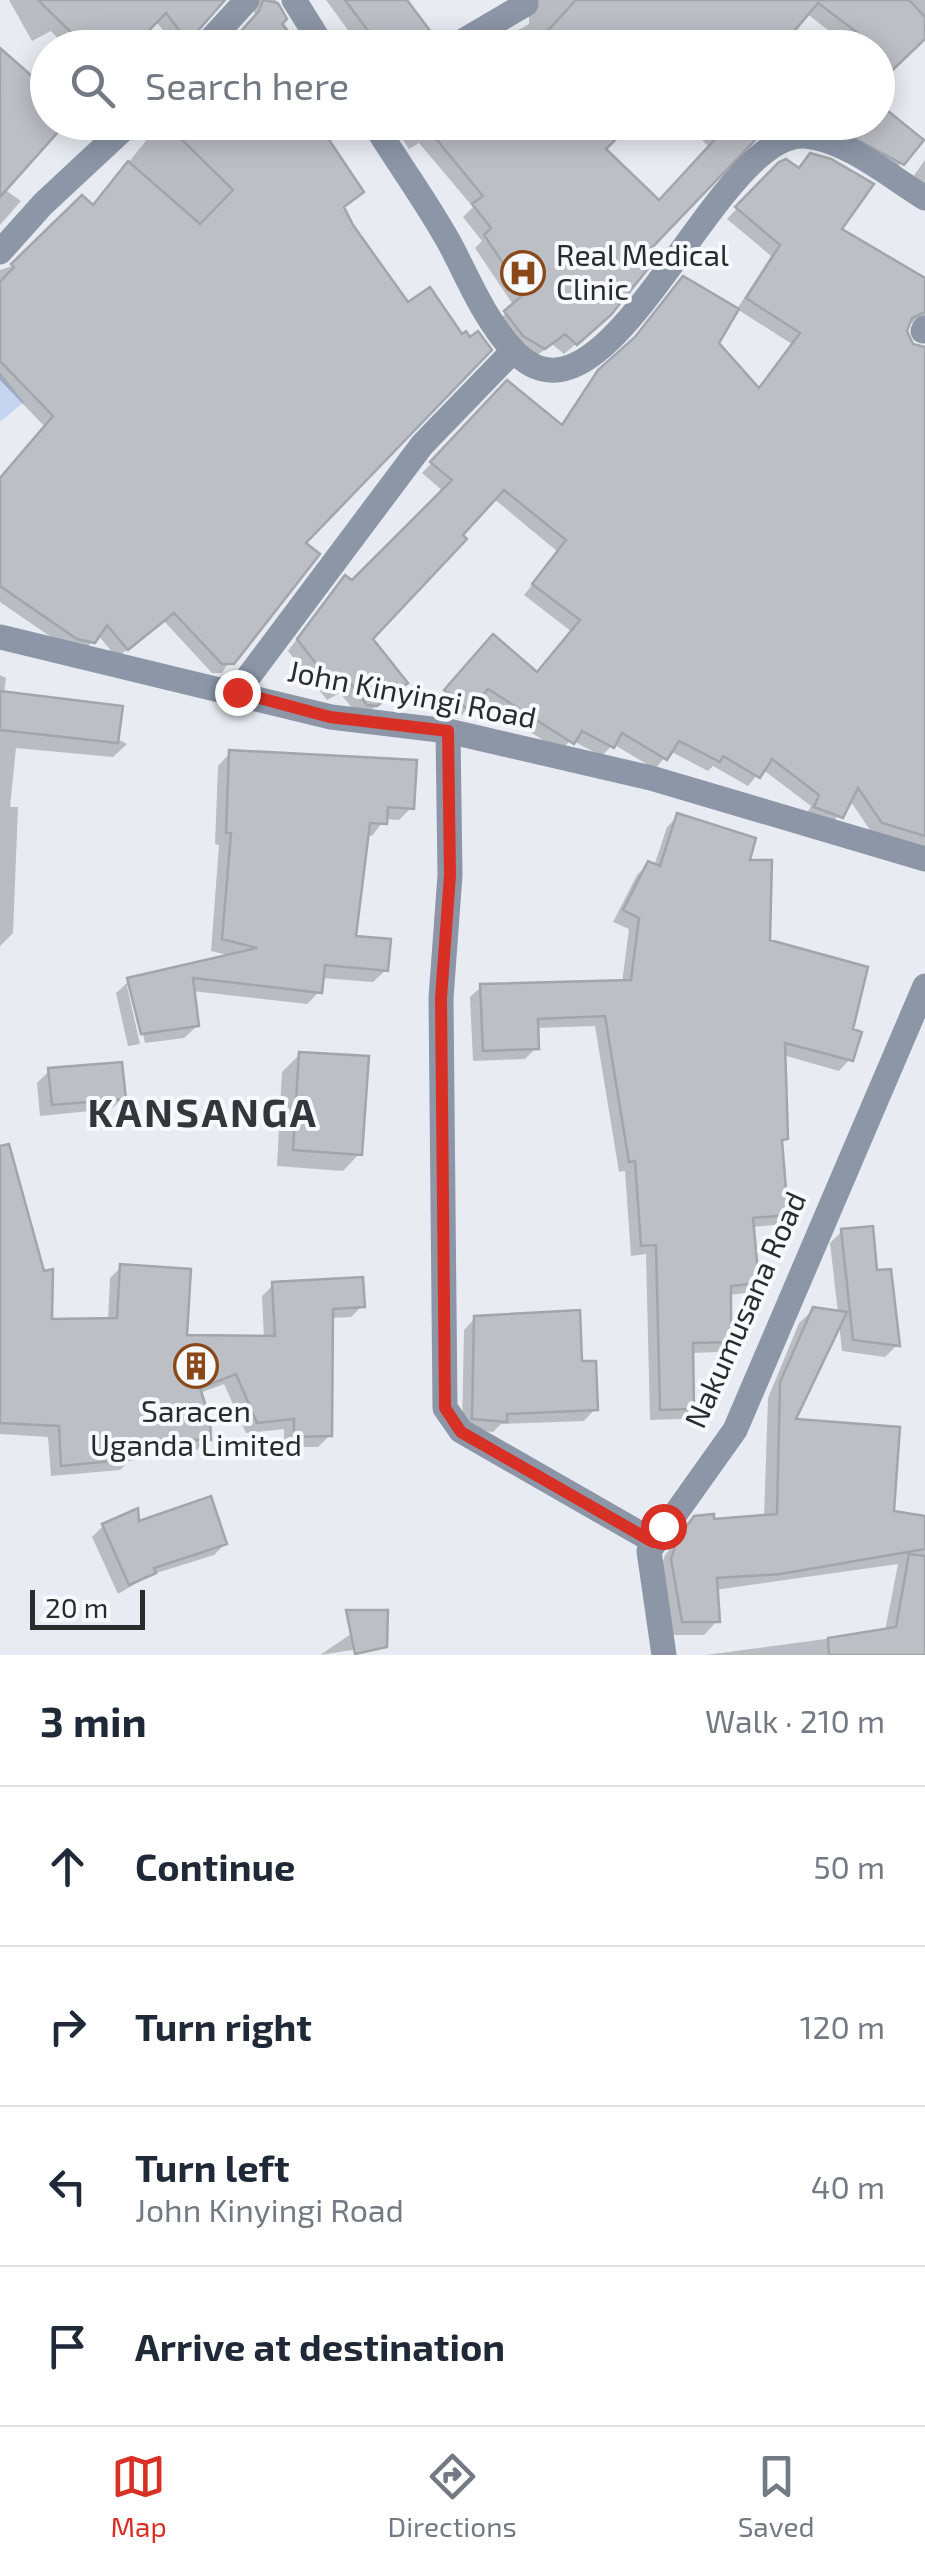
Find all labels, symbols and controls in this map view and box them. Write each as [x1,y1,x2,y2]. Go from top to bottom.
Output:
search box [30,30,895,140]
icon: search [65,58,120,113]
text: Search here [145,62,349,108]
place label: Real Medical Clinic [556,236,729,306]
hospital icon: Real Medical Clinic [500,250,546,296]
street label: John Kinyingi Road [285,651,540,735]
route end [215,670,261,716]
district label: KANSANGA [88,1087,318,1135]
street label: Nakumusana Road [676,1185,812,1433]
building icon: Saracen Uganda Limited [173,1343,219,1389]
place label: Saracen Uganda Limited [90,1392,302,1462]
route start [641,1504,687,1550]
scale bar [30,1585,145,1630]
text: 20 m [45,1590,108,1624]
text: 3 min [40,1695,147,1745]
text: Walk · 210 m [705,1701,885,1739]
icon: ahead [40,1839,95,1894]
text: Continue [135,1843,295,1889]
text: 50 m [813,1847,885,1885]
icon: right [40,1999,95,2054]
text: Turn right [135,2003,312,2049]
text: 120 m [800,2007,885,2045]
text: Turn left [135,2144,290,2190]
icon: left [40,2159,95,2214]
text: 40 m [811,2167,885,2205]
text: John Kinyingi Road [135,2190,404,2228]
icon: arrive [40,2319,95,2374]
text: Arrive at destination [135,2323,505,2369]
tab: Map [110,2449,167,2543]
tab: Directions [388,2449,517,2543]
tab: Saved [738,2449,815,2543]

